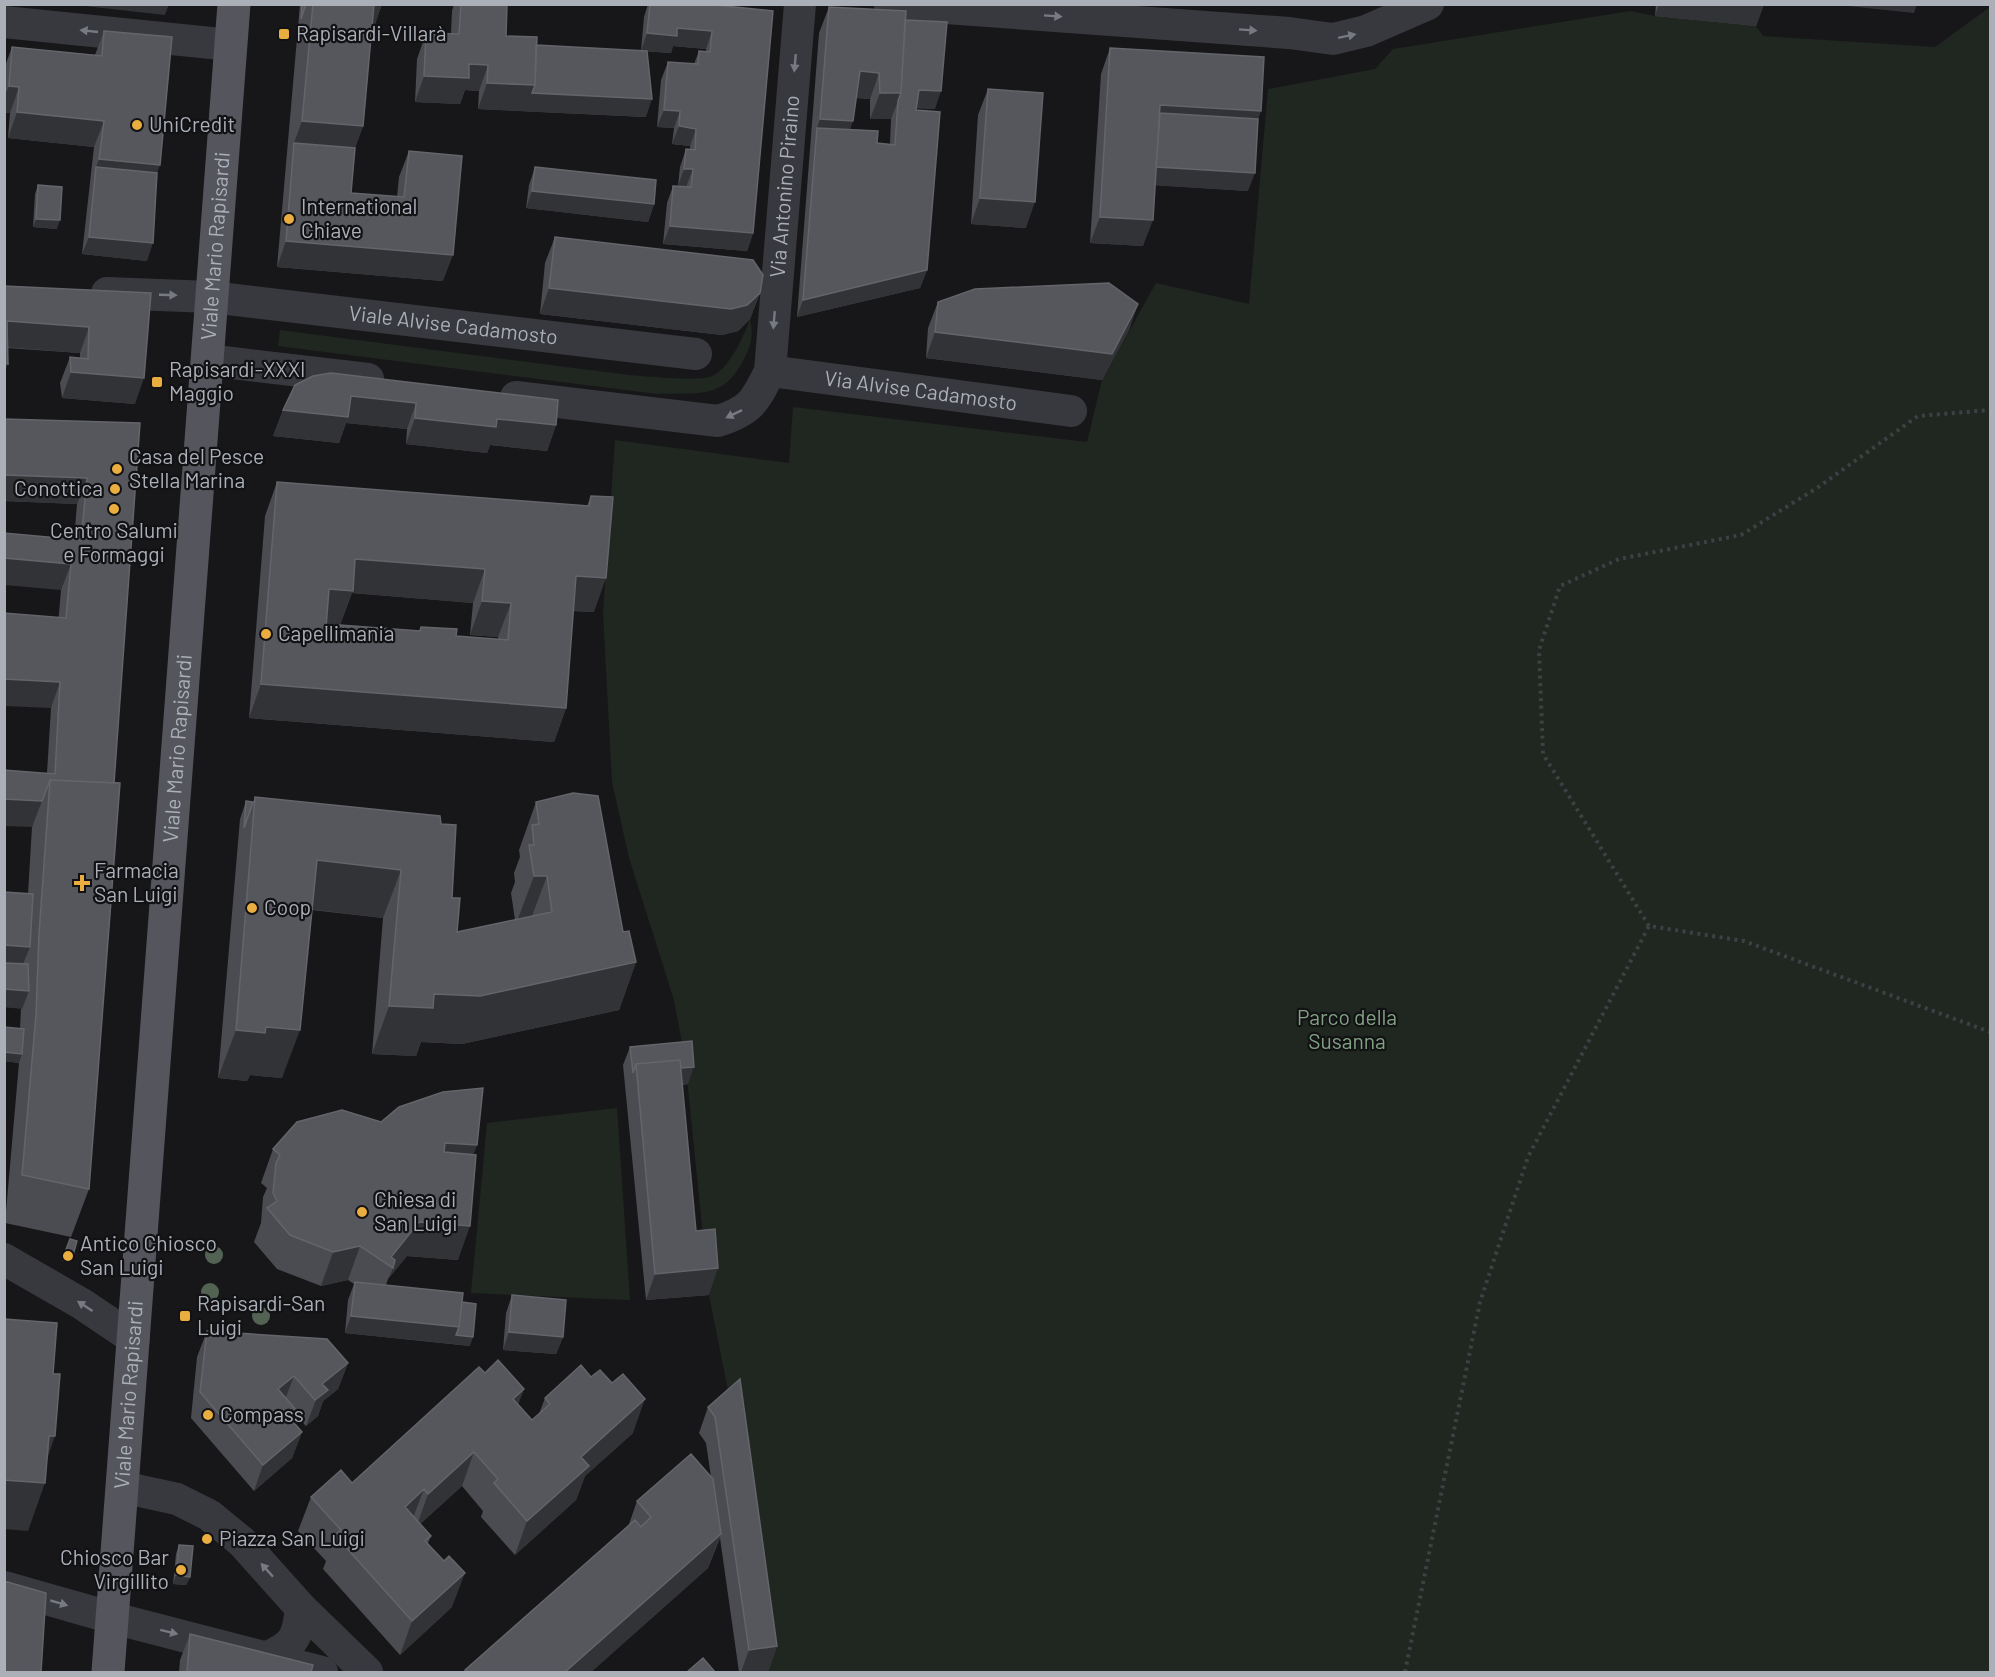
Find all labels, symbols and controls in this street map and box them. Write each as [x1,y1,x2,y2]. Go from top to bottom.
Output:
one-way arrow [1044,12,1063,21]
place label: Rapisardi-Villarà [296,20,446,45]
one-way arrow [79,26,98,36]
one-way arrow [1238,26,1257,35]
marker: Rapisardi-Villarà [277,27,291,41]
one-way arrow [1337,30,1356,40]
one-way arrow [791,53,800,72]
street label: Via Antonino Piraino [764,94,804,279]
place label: UniCredit [149,111,235,136]
marker: UniCredit [130,118,144,132]
street label: Viale Mario Rapisardi [195,151,234,341]
place label: International Chiave [301,193,417,242]
marker: International Chiave [282,212,296,226]
one-way arrow [158,291,177,300]
street label: Viale Alvise Cadamosto [348,299,559,349]
one-way arrow [769,310,779,329]
place label: Rapisardi-XXXI Maggio [169,356,306,405]
street label: Via Alvise Cadamosto [823,364,1019,415]
marker: Rapisardi-XXXI Maggio [150,375,164,389]
one-way arrow [725,409,742,419]
place label: Casa del Pesce Stella Marina [129,443,264,492]
marker: Casa del Pesce Stella Marina [110,462,124,476]
place label: Conottica [14,475,103,500]
marker: Conottica [108,482,122,496]
marker: Centro Salumi e Formaggi [107,502,121,516]
place label: Centro Salumi e Formaggi [50,517,178,566]
place label: Capellimania [278,620,395,645]
marker: Capellimania [259,627,273,641]
street label: Viale Mario Rapisardi [157,653,196,844]
place label: Farmacia San Luigi [94,857,179,906]
marker: Farmacia San Luigi [75,876,89,890]
place label: Coop [264,894,311,919]
marker: Coop [245,901,259,915]
park label: Parco della Susanna [1297,1004,1397,1053]
place label: Chiesa di San Luigi [374,1186,458,1235]
marker: Chiesa di San Luigi [355,1205,369,1219]
place label: Antico Chiosco San Luigi [80,1230,217,1279]
marker: Antico Chiosco San Luigi [61,1249,75,1263]
place label: Rapisardi-San Luigi [197,1290,325,1339]
street label: Viale Mario Rapisardi [108,1300,147,1490]
one-way arrow [77,1301,93,1312]
marker: Rapisardi-San Luigi [178,1309,192,1323]
place label: Compass [220,1401,304,1426]
marker: Compass [201,1408,215,1422]
place label: Piazza San Luigi [219,1525,365,1550]
marker: Piazza San Luigi [200,1532,214,1546]
place label: Chiosco Bar Virgillito [60,1544,169,1593]
marker: Chiosco Bar Virgillito [174,1563,188,1577]
one-way arrow [261,1563,274,1578]
one-way arrow [50,1599,68,1608]
one-way arrow [160,1628,179,1638]

